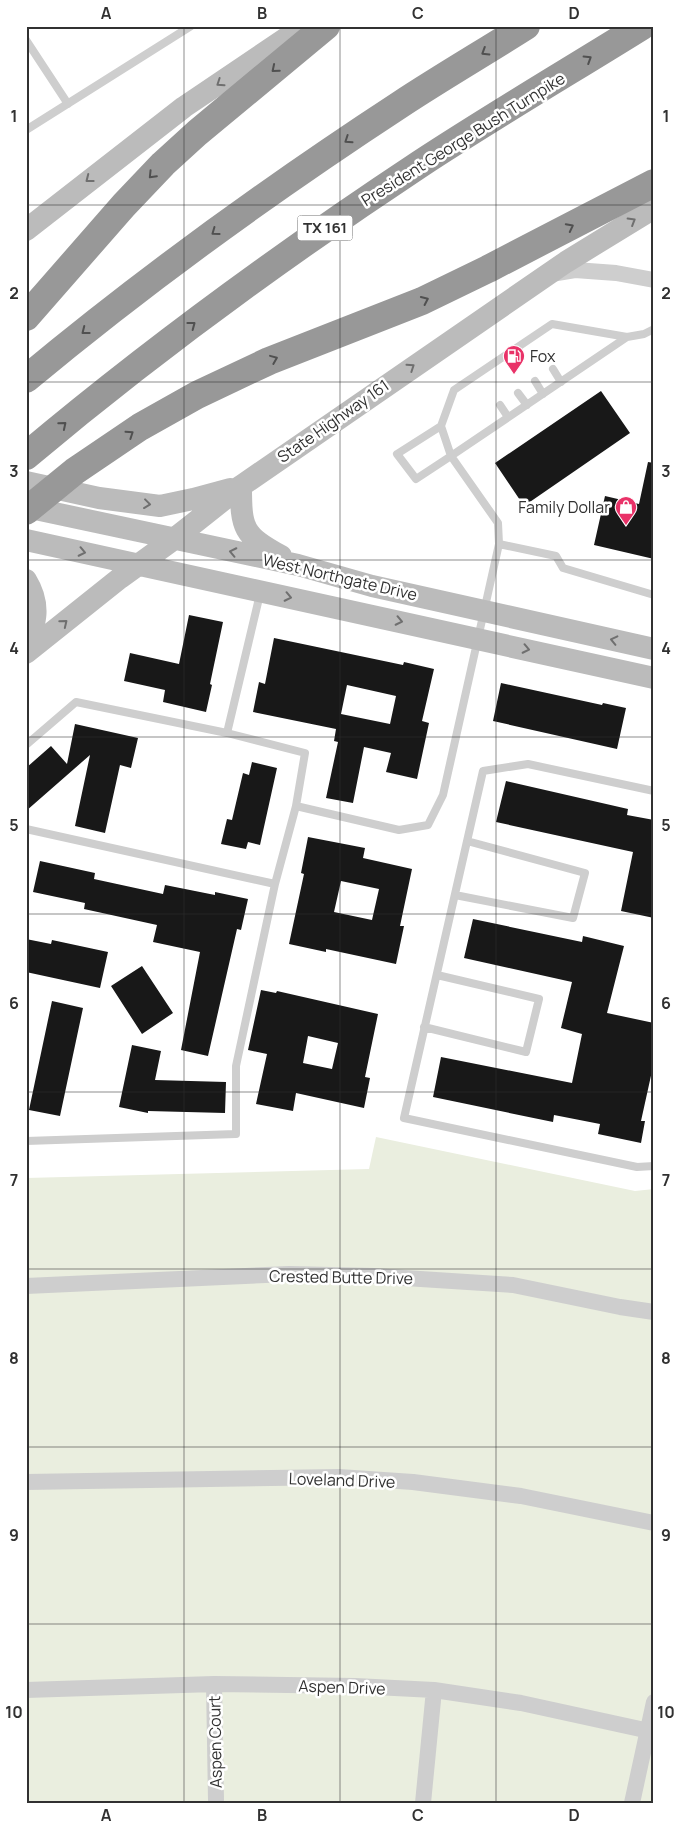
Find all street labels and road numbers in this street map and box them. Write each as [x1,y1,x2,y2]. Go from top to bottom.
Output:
street label: President George Bush Turnpike [357,67,569,211]
road number: TX 161 [298,216,352,240]
street label: State Highway 161 [273,374,393,468]
street label: West Northgate Drive [261,549,419,605]
street label: Crested Butte Drive [269,1265,413,1289]
street label: Loveland Drive [288,1467,396,1493]
street label: Aspen Drive [298,1674,386,1700]
street label: Aspen Court [203,1696,227,1788]

